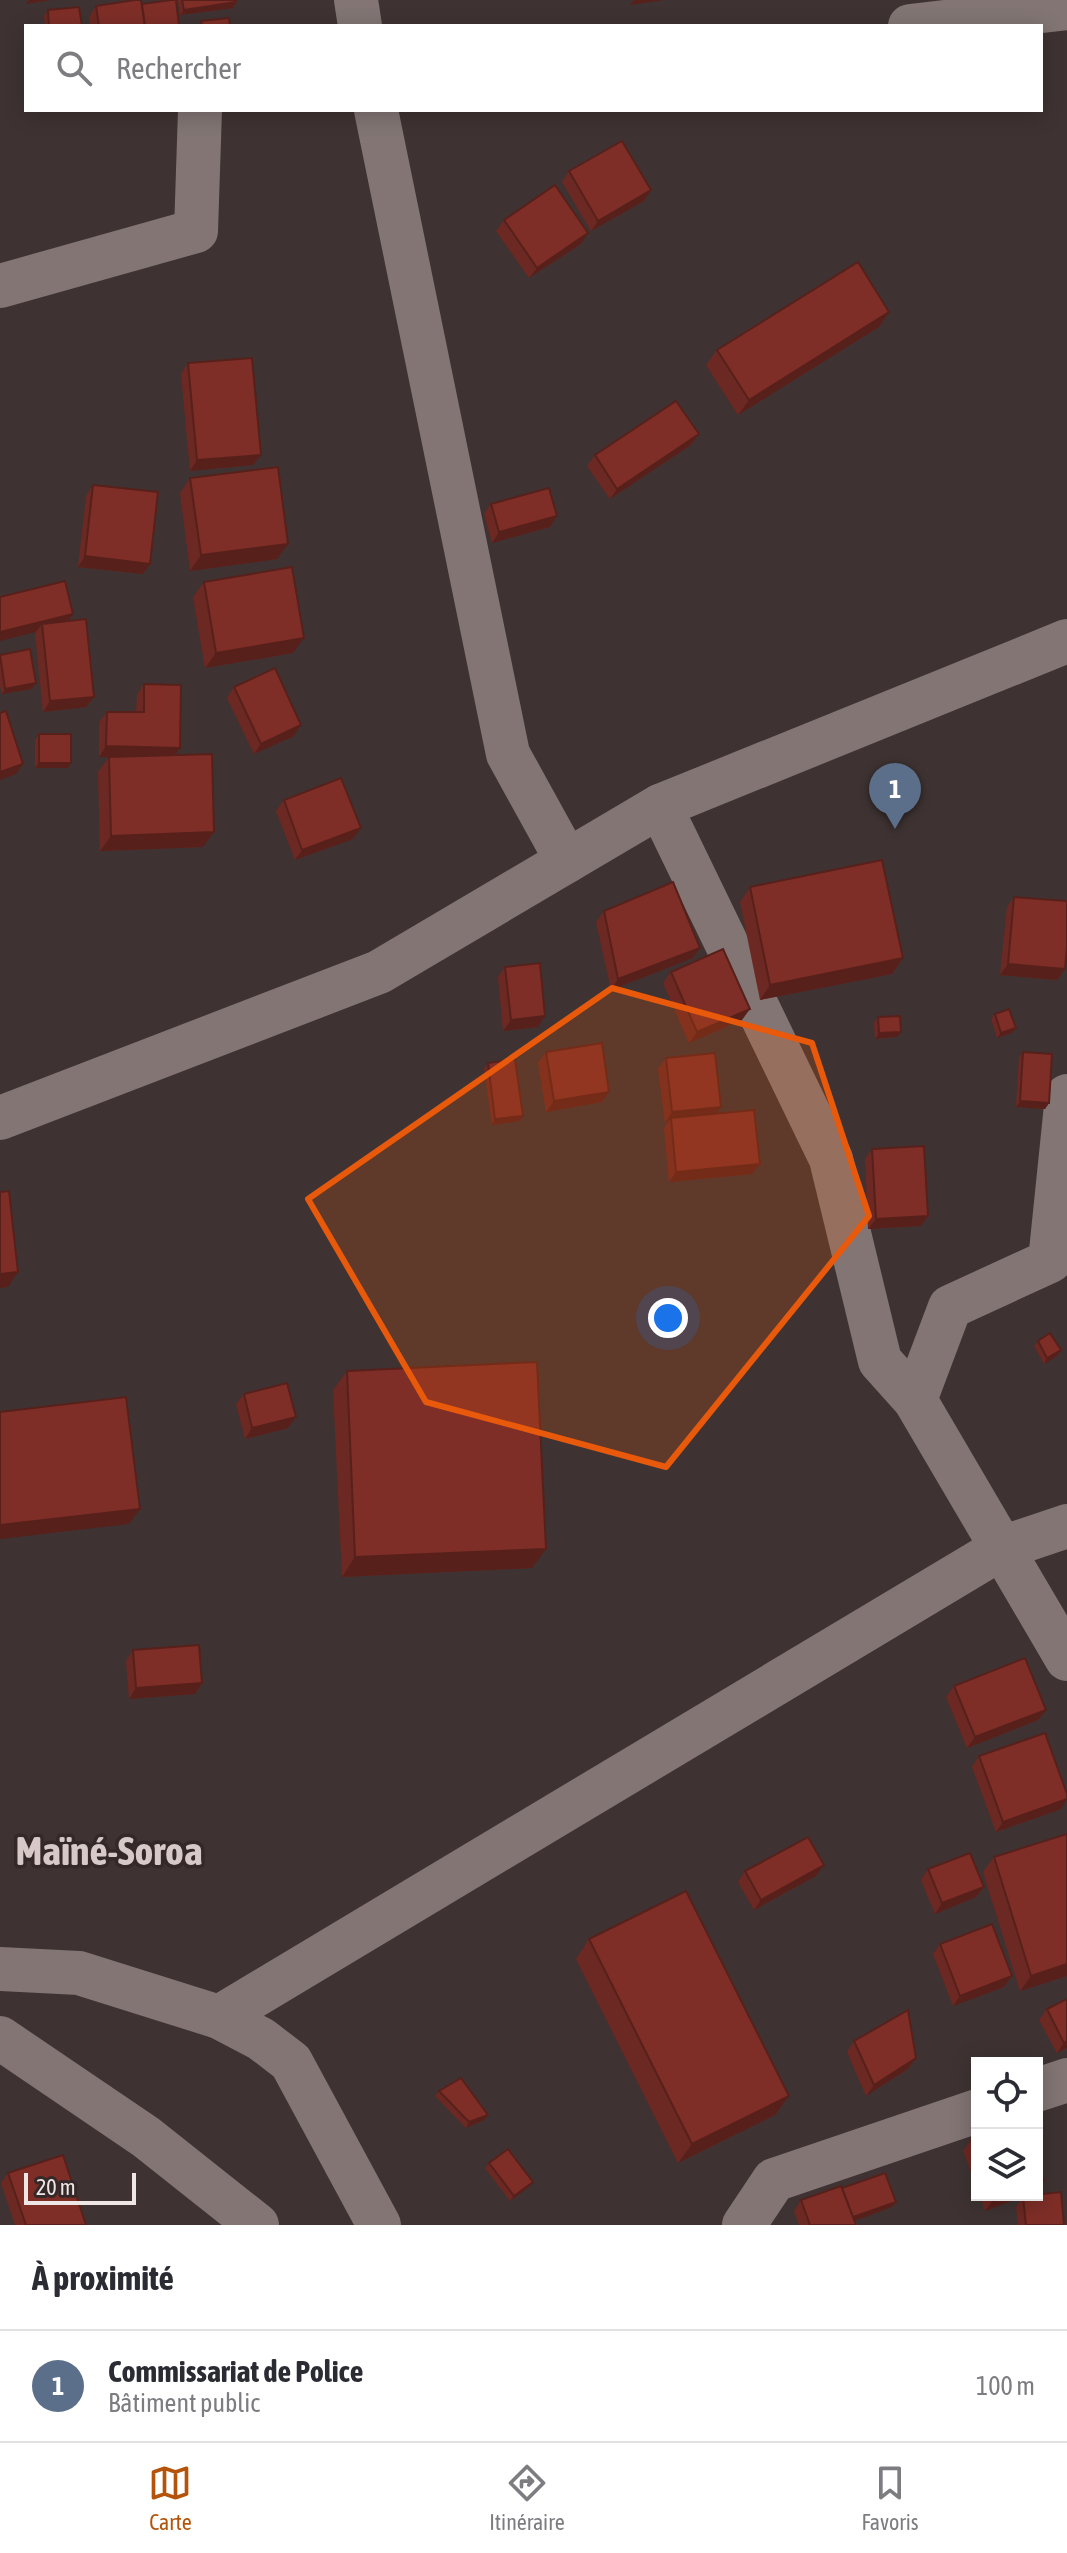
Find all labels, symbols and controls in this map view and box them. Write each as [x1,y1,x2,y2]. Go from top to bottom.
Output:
search box [24,24,1043,112]
icon: search [52,46,96,90]
text: Rechercher [116,51,241,85]
pin: 1 [869,763,921,829]
your location [648,1298,688,1338]
district label: Maïné-Soroa [16,1828,202,1873]
map controls [971,2057,1043,2201]
button: locate [971,2057,1043,2129]
button: layers [971,2129,1043,2201]
scale bar [24,2169,136,2205]
text: 20 m [36,2174,76,2200]
text: À proximité [32,2258,174,2297]
text: Commissariat de Police [108,2354,363,2388]
text: 1 [52,2371,64,2401]
text: 100 m [976,2371,1035,2401]
text: Bâtiment public [108,2388,260,2418]
tab: Carte [148,2461,192,2535]
tab: Itinéraire [489,2461,565,2535]
tab: Favoris [861,2461,919,2535]

